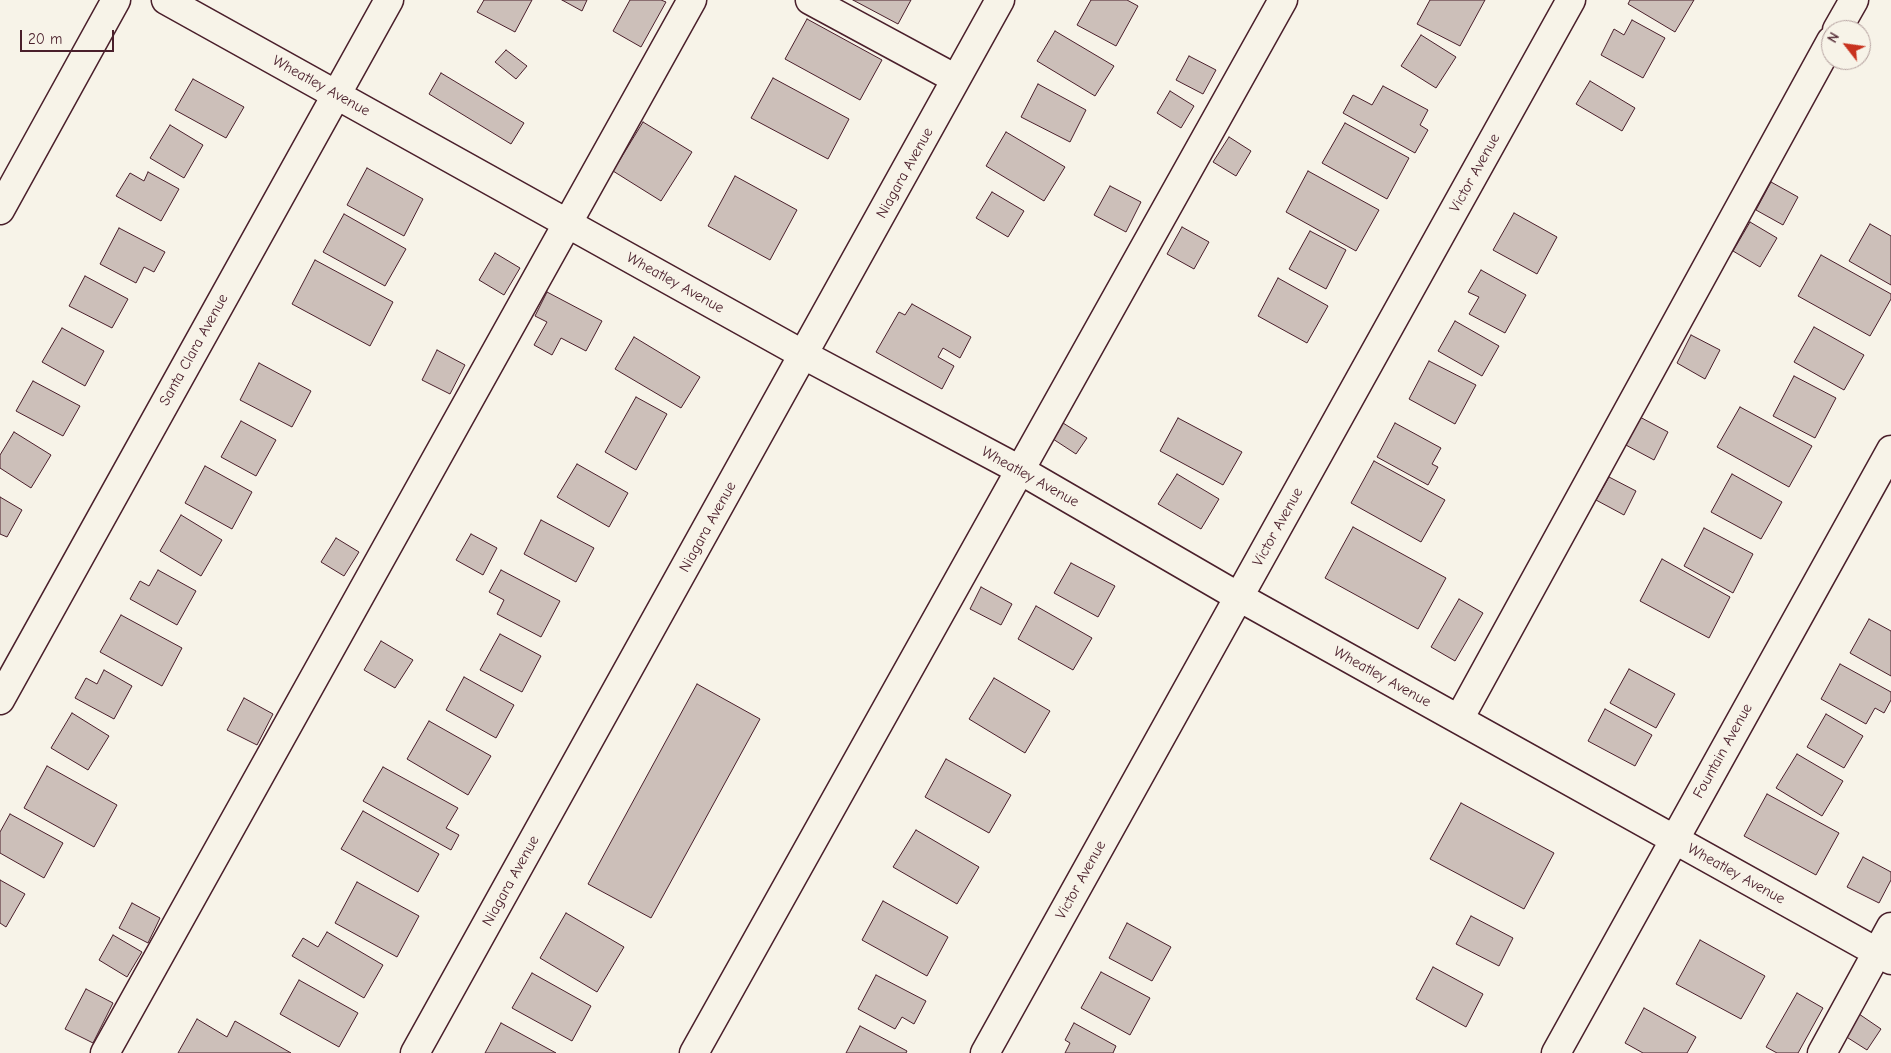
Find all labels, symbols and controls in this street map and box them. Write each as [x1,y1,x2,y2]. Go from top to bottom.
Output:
scale bar [22,20,116,52]
north arrow [1821,20,1871,70]
text: 20 m [28,30,62,48]
text: N [1824,30,1843,46]
street label: Wheatley Avenue [269,52,373,120]
street label: Niagara Avenue [873,125,937,221]
street label: Victor Avenue [1446,131,1504,215]
street label: Wheatley Avenue [623,249,727,317]
street label: Santa Clara Avenue [156,291,232,409]
street label: Wheatley Avenue [978,443,1082,511]
street label: Niagara Avenue [676,479,740,575]
street label: Victor Avenue [1249,485,1307,569]
street label: Wheatley Avenue [1330,643,1434,711]
street label: Fountain Avenue [1690,700,1756,802]
street label: Niagara Avenue [479,833,543,929]
street label: Victor Avenue [1052,838,1110,922]
street label: Wheatley Avenue [1684,840,1788,908]

